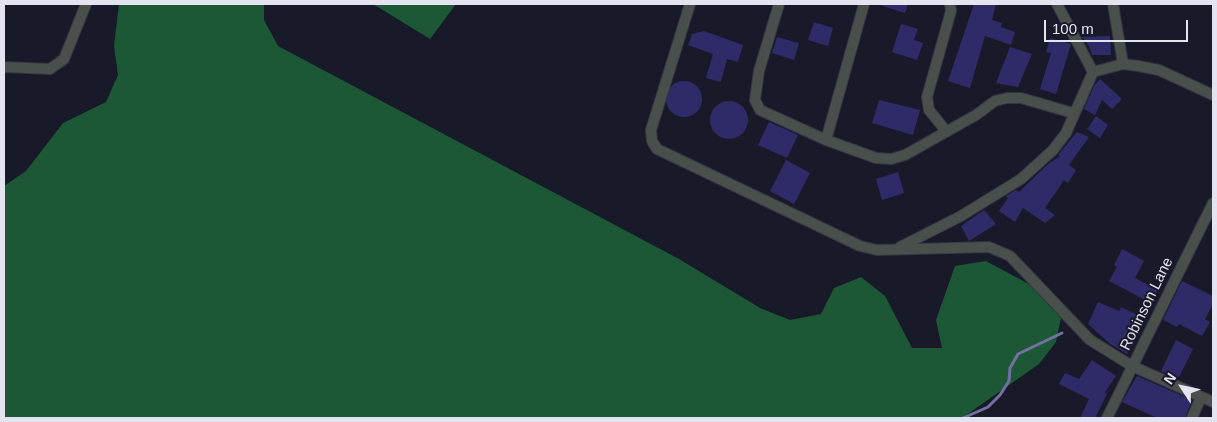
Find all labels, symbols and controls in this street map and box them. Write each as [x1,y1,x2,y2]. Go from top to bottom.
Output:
scale bar [1047,10,1191,42]
text: 100 m [1052,20,1094,37]
street label: Robinson Lane [1117,255,1177,353]
north arrow [1157,362,1207,412]
text: N [1160,370,1179,387]

